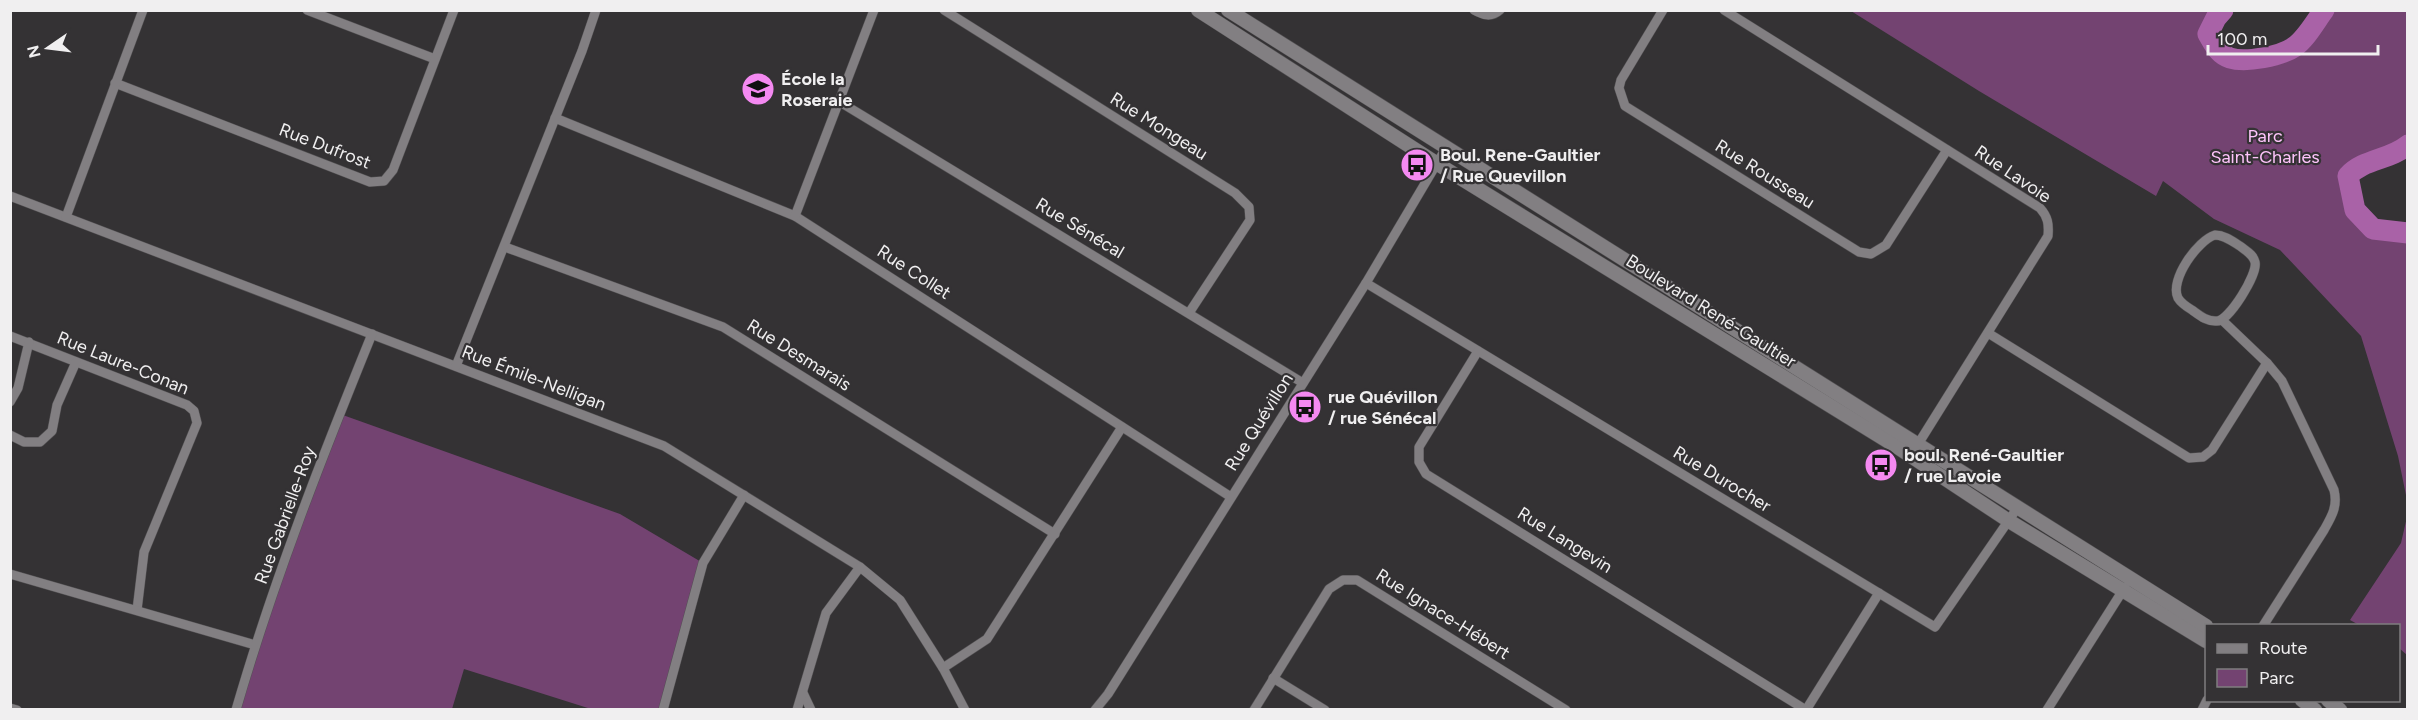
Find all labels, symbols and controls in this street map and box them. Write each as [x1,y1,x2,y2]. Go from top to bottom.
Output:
north arrow [18,18,78,78]
scale bar [2208,18,2378,56]
text: 100 m [2217,28,2267,50]
text: N [23,43,45,60]
place label: École la Roseraie [781,68,853,111]
school or university icon: École la Roseraie [740,71,776,107]
street label: Rue Mongeau [1106,87,1212,165]
street label: Rue Dufrost [276,118,374,174]
park label: Parc Saint-Charles [2210,125,2320,168]
street label: Rue Rousseau [1711,135,1819,213]
street label: Rue Lavoie [1971,140,2056,208]
place label: Boul. Rene-Gaultier / Rue Quevillon [1440,144,1601,187]
bus stop icon: Boul. Rene-Gaultier / Rue Quevillon [1399,147,1435,183]
street label: Rue Sénécal [1032,193,1128,263]
street label: Rue Collet [873,240,955,304]
street label: Boulevard René-Gaultier [1622,250,1800,372]
street label: Rue Desmarais [743,314,855,396]
street label: Rue Laure-Conan [54,327,192,399]
street label: Rue Émile-Nelligan [459,340,609,416]
street label: Rue Quévillon [1220,369,1298,475]
place label: rue Quévillon / rue Sénécal [1328,386,1438,429]
bus stop icon: rue Quévillon / rue Sénécal [1287,389,1323,425]
street label: Rue Durocher [1669,441,1775,517]
street label: Rue Gabrielle-Roy [250,442,320,587]
place label: boul. René-Gaultier / rue Lavoie [1904,444,2064,487]
bus stop icon: boul. René-Gaultier / rue Lavoie [1863,447,1899,483]
street label: Rue Langevin [1513,502,1617,578]
street label: Rue Ignace-Hébert [1372,564,1514,664]
legend [2205,624,2400,702]
text: Route [2259,637,2308,659]
text: Parc [2259,667,2295,689]

